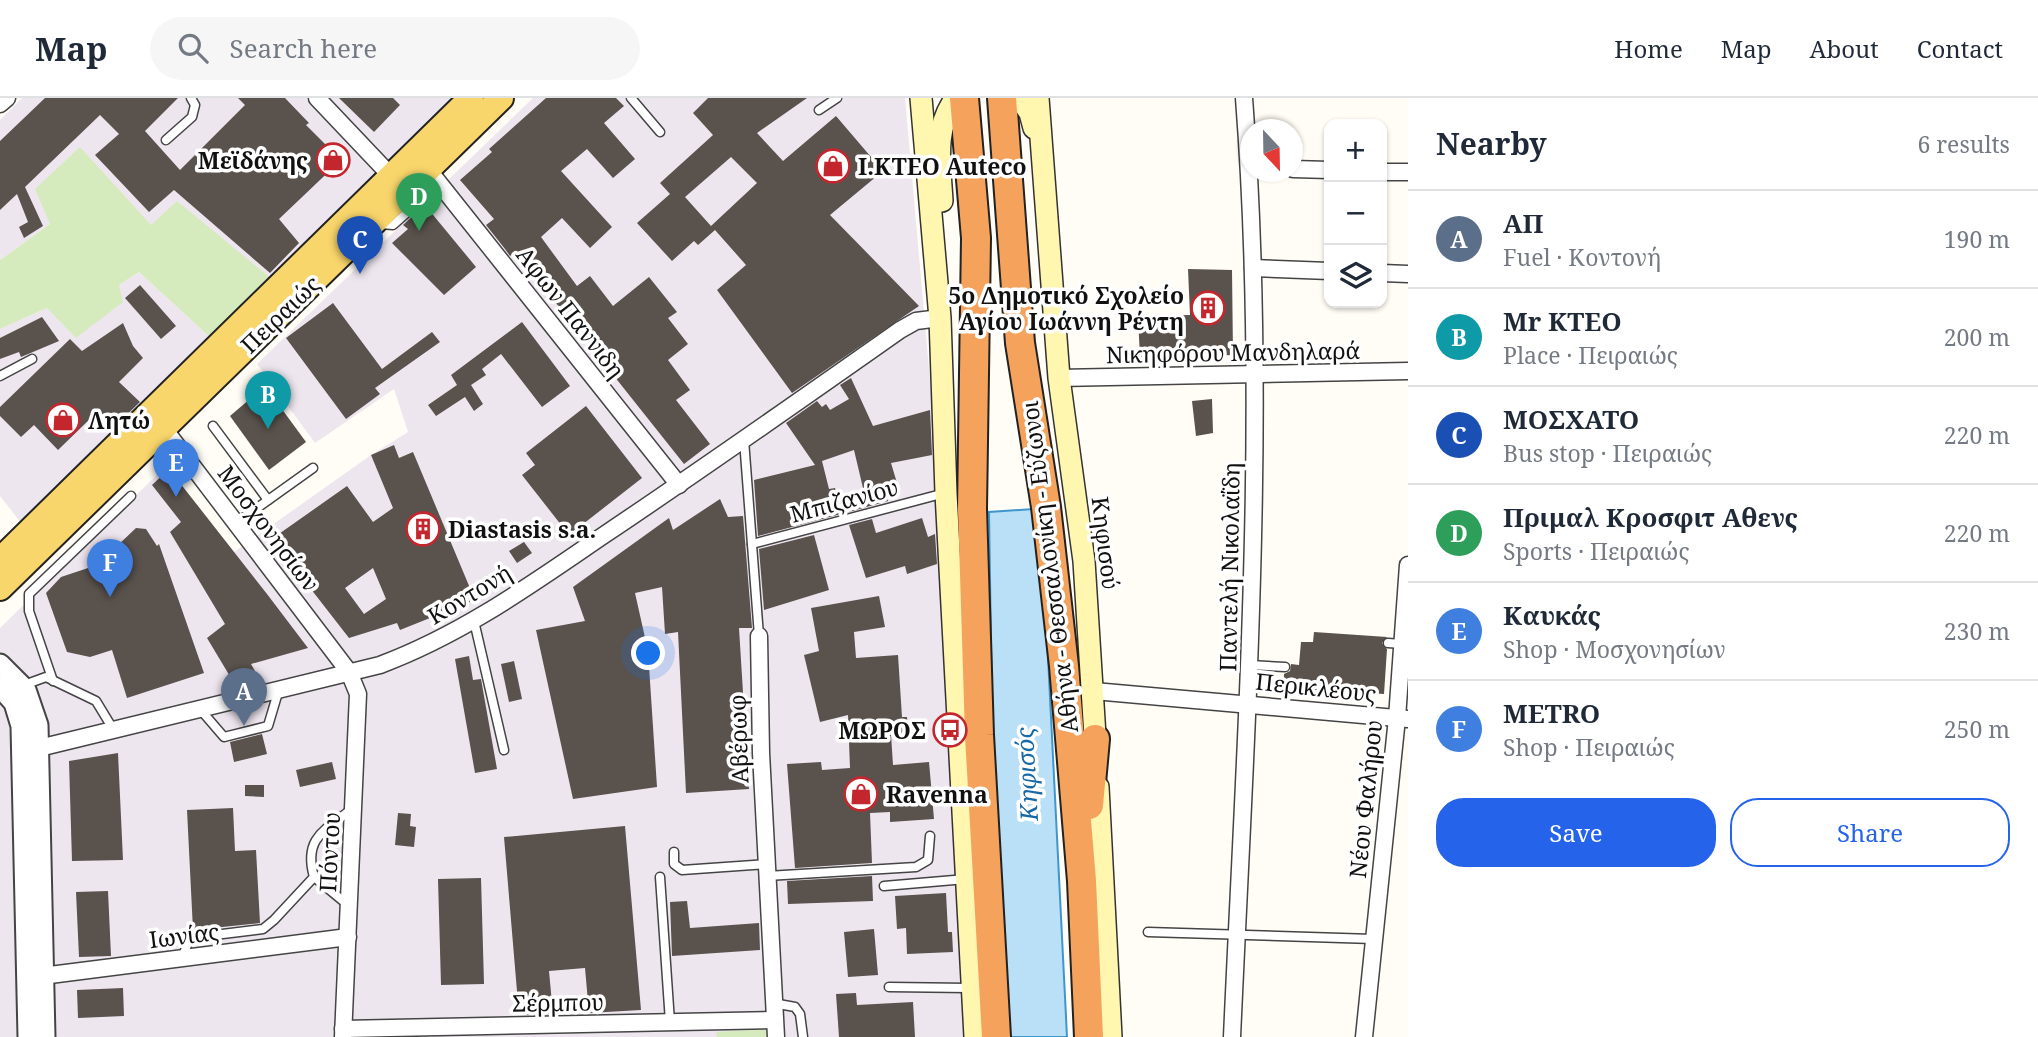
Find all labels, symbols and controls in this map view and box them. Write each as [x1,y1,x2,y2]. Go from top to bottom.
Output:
search box [150,17,640,80]
text: Map [35,26,108,71]
icon: search [174,29,212,67]
text: Search here [230,30,377,66]
text: Home [1614,32,1683,65]
text: Map [1721,32,1772,65]
text: About [1810,32,1879,65]
text: Contact [1917,32,2003,65]
north arrow [1240,119,1303,182]
map controls [1324,119,1387,308]
button: + [1324,119,1387,182]
text: Nearby [1436,123,1547,164]
text: 6 results [1917,128,2010,160]
shop icon: Μεϊδάνης [314,141,352,179]
place label: Μεϊδάνης [198,144,308,176]
shop icon: Ι.ΚΤΕΟ Auteco [814,147,852,185]
place label: Ι.ΚΤΕΟ Auteco [858,150,1027,182]
pin: D [396,173,442,231]
button: − [1324,182,1387,245]
text: ΑΠ [1503,205,1544,241]
pin: C [337,216,383,274]
text: A [1450,223,1468,255]
text: 190 m [1944,223,2010,255]
street label: Αφων Παννιδη [510,240,632,384]
text: Fuel · Κοντονή [1503,241,1661,273]
button: layers [1324,245,1387,308]
street label: Πειραιώς [233,268,327,360]
place label: 5ο Δημοτικό Σχολείο Αγίου Ιωάννη Ρέντη [948,279,1184,337]
building icon: 5ο Δημοτικό Σχολείο Αγίου Ιωάννη Ρέντη [1189,289,1227,327]
text: Mr KTEO [1503,303,1622,339]
text: B [1451,321,1467,353]
text: 200 m [1944,321,2010,353]
street label: Νικηφόρου Μανδηλαρά [1106,334,1361,370]
text: Place · Πειραιώς [1503,339,1678,371]
pin: B [245,371,291,429]
street label: Αθήνα - Θεσσαλονίκη - Εύζωνοι [1013,399,1085,735]
shop icon: Λητώ [44,401,82,439]
text: ΜΟΣΧΑΤΟ [1503,401,1639,437]
place label: Λητώ [88,404,150,436]
text: C [1451,419,1467,451]
text: 220 m [1944,419,2010,451]
text: Bus stop · Πειραιώς [1503,437,1712,469]
pin: E [153,439,199,497]
street label: Μοσχονησίων [211,458,327,598]
street label: Παντελή Νικολαΐδη [1211,462,1247,672]
street label: Μπιζανίου [786,470,902,530]
street label: Κηφισού [1084,495,1128,591]
text: Πριμαλ Κροσφιτ Αθενς [1503,499,1798,535]
building icon: Diastasis s.a. [404,510,442,548]
place label: Diastasis s.a. [448,513,596,545]
text: D [1450,517,1468,549]
text: 220 m [1944,517,2010,549]
text: Sports · Πειραιώς [1503,535,1689,567]
pin: F [87,539,133,597]
street label: Κοντονή [421,556,517,632]
text: Καυκάς [1503,597,1601,633]
text: E [1451,615,1467,647]
text: 230 m [1944,615,2010,647]
text: Shop · Μοσχονησίων [1503,633,1726,665]
your location [631,636,665,670]
street label: Περικλέους [1254,665,1378,709]
pin: A [221,668,267,726]
street label: Αβέρωφ [720,694,756,784]
text: METRO [1503,695,1600,731]
bus stop icon: ΜΩΡΟΣ [931,711,969,749]
text: F [1452,713,1466,745]
text: 250 m [1944,713,2010,745]
place label: ΜΩΡΟΣ [838,714,926,746]
street label: Νέου Φαλήρου [1341,718,1389,880]
water label: Κηφισός [1007,726,1045,823]
text: Shop · Πειραιώς [1503,731,1675,763]
shop icon: Ravenna [842,775,880,813]
place label: Ravenna [886,778,988,810]
button: Save [1436,798,1716,867]
button: Share [1730,798,2010,867]
street label: Πόντου [311,811,347,893]
street label: Ιωνίας [147,915,221,955]
street label: Σέρμπου [512,985,604,1019]

